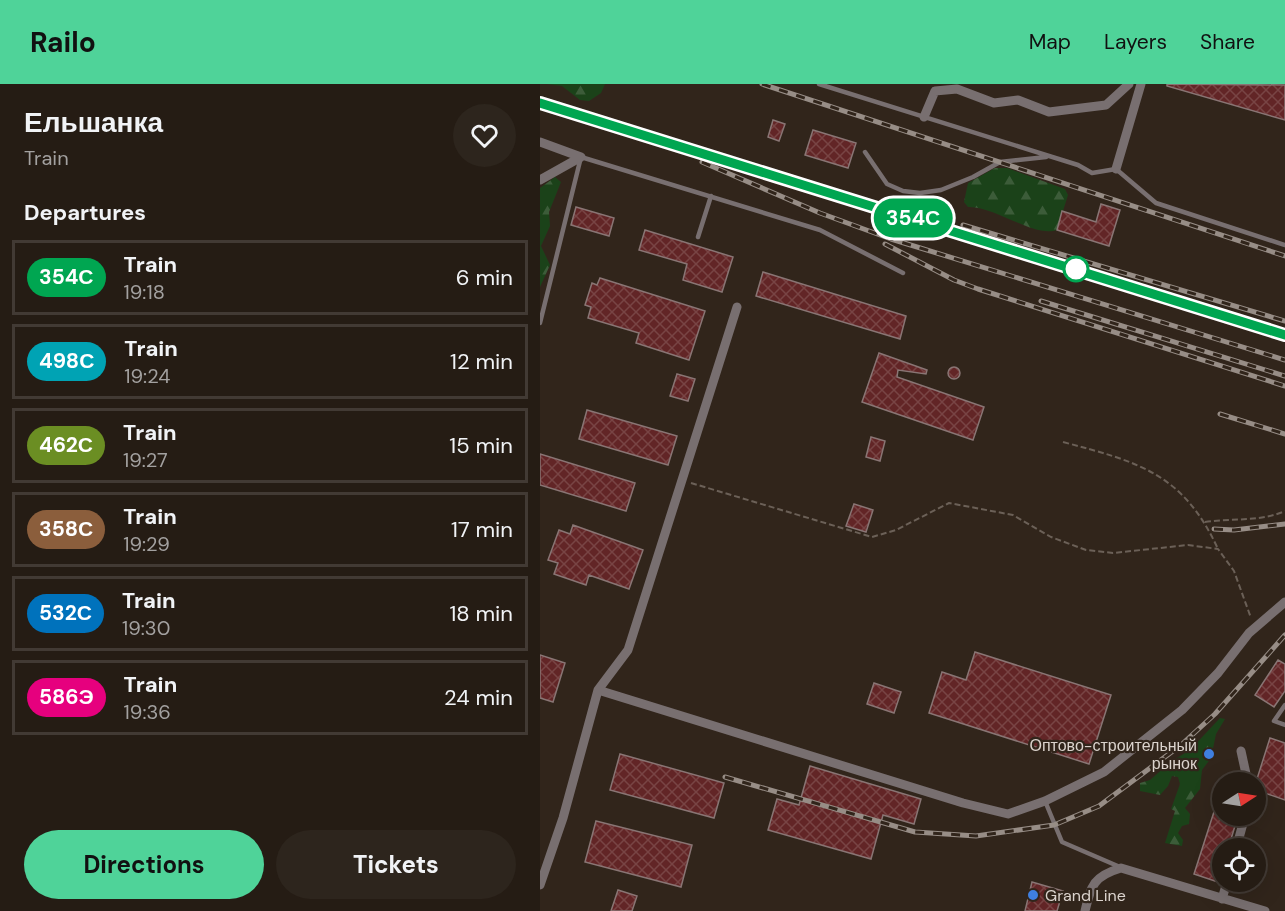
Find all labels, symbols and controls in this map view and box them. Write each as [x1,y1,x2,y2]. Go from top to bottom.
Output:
text: Railo [30,24,96,61]
text: Map [1029,28,1071,56]
text: Layers [1104,28,1167,56]
text: Share [1200,28,1255,56]
text: Ельшанка [24,104,163,141]
button: heart [453,104,516,167]
text: Train [24,145,69,171]
text: Departures [24,198,146,227]
line badge: 354С [871,198,955,238]
text: 354С [886,204,940,232]
text: Train [124,250,177,279]
unlabelled marker [1063,256,1089,282]
text: 354С [39,263,94,291]
text: 6 min [456,263,513,292]
text: 19:18 [124,279,165,305]
text: Train [124,334,178,363]
text: 498С [39,347,94,375]
text: 12 min [450,347,513,376]
text: 19:24 [124,363,170,389]
text: Train [123,418,177,447]
text: 462С [39,431,93,459]
text: 15 min [449,431,513,460]
text: 19:27 [123,447,168,473]
text: Train [123,502,177,531]
text: 358С [39,515,93,543]
text: 17 min [451,515,513,544]
text: 19:29 [123,531,170,557]
text: Train [122,586,176,615]
text: 532С [39,599,92,627]
text: 18 min [449,599,513,628]
text: 19:30 [122,615,170,641]
text: Train [124,670,177,699]
text: 586Э [39,683,94,711]
text: 24 min [444,683,513,712]
text: 19:36 [124,699,171,725]
place label: Оптово-строительный рынок [1029,735,1198,774]
marker: Оптово-строительный рынок [1202,747,1216,761]
north arrow [1212,772,1266,826]
map controls [1212,772,1266,892]
button: Directions [24,830,264,899]
button: Tickets [276,830,516,899]
button: locate [1212,838,1266,892]
place label: Grand Line [1045,885,1126,906]
marker: Grand Line [1026,888,1040,902]

